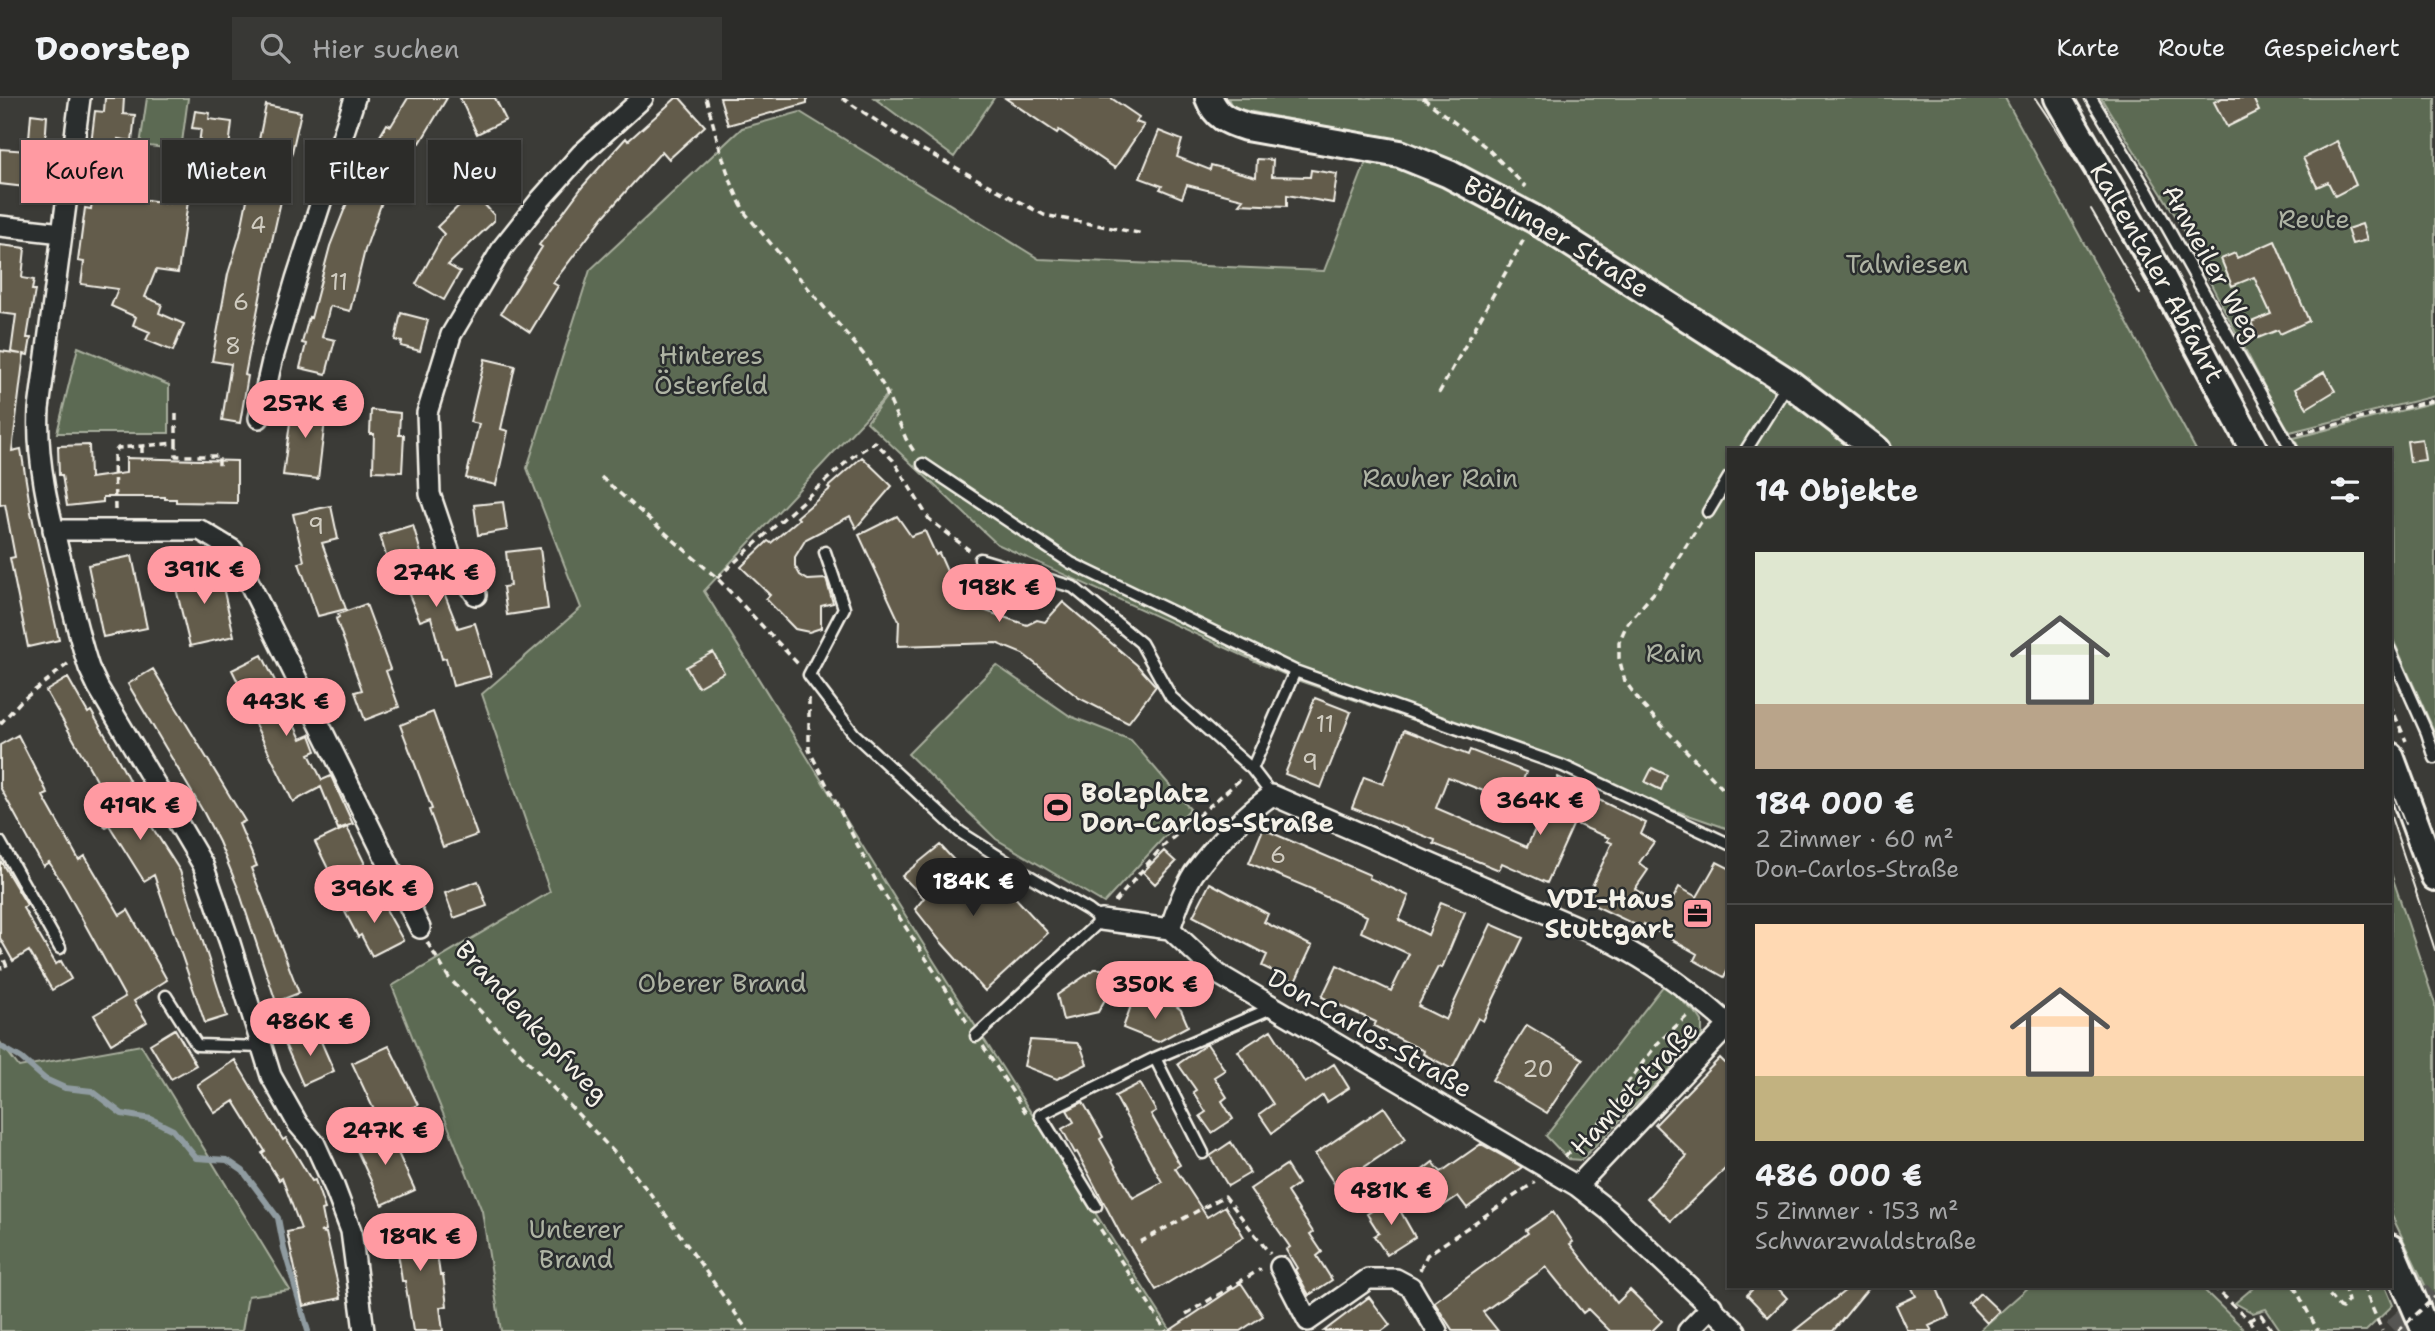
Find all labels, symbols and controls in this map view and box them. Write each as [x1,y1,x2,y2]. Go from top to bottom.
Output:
search box [232,17,722,80]
text: Doorstep [35,26,190,71]
icon: search [256,29,294,67]
text: Hier suchen [312,31,460,66]
text: Karte [2056,32,2120,64]
text: Route [2158,32,2225,64]
text: Gespeichert [2263,32,2400,64]
chip: Kaufen [21,140,148,203]
chip: Mieten [162,140,291,203]
chip: Filter [305,140,414,203]
chip: Neu [428,140,521,203]
street label: Kaltentaler Abfahrt [2082,156,2233,389]
street label: Böblinger Straße [1458,167,1657,306]
street label: Anweiler Weg [2155,178,2270,348]
park label: Reute [2278,201,2350,236]
house number: 4 [250,210,266,240]
park label: Talwiesen [1846,246,1968,281]
house number: 11 [330,267,348,297]
house number: 6 [233,287,249,317]
house number: 8 [225,331,241,361]
park label: Hinteres Österfeld [654,337,768,402]
pin: 257K € [248,380,362,440]
text: 257K € [262,388,348,418]
park label: Rauher Rain [1362,460,1518,495]
text: 14 Objekte [1755,470,1918,511]
icon: filters [2326,471,2364,509]
house number: 9 [308,511,324,541]
pin: 391K € [147,546,261,606]
pin: 274K € [379,550,493,609]
text: 391K € [163,554,245,584]
text: 274K € [393,557,479,587]
pin: 198K € [942,564,1056,624]
text: 198K € [958,572,1040,602]
icon: home [1997,597,2123,723]
park label: Rain [1646,635,1702,670]
pin: 443K € [229,678,343,738]
text: 443K € [243,686,329,716]
house number: 11 [1316,709,1334,739]
house number: 9 [1302,747,1318,777]
place label: Bolzplatz Don-Carlos-Straße [1081,775,1334,840]
pin: 364K € [1483,778,1597,837]
pin: 419K € [83,782,197,842]
text: 184 000 € [1755,783,1915,824]
text: 364K € [1496,785,1584,815]
text: 419K € [100,790,180,820]
sports icon: Bolzplatz Don-Carlos-Straße [1041,791,1075,825]
text: 2 Zimmer · 60 m² [1755,824,1954,854]
house number: 6 [1270,840,1286,870]
text: Don-Carlos-Straße [1755,854,1959,884]
pin: 184K € [916,858,1030,918]
pin: 396K € [317,866,431,925]
text: 184K € [932,866,1014,896]
text: 396K € [330,873,418,903]
place label: VDI-Haus Stuttgart [1544,881,1674,946]
office icon: VDI-Haus Stuttgart [1680,897,1714,931]
street label: Brandenkopfweg [448,933,617,1111]
street label: Don-Carlos-Straße [1261,960,1479,1105]
pin: 350K € [1098,962,1212,1021]
park label: Oberer Brand [638,965,806,1000]
text: 350K € [1112,969,1198,999]
icon: home [1997,969,2123,1095]
pin: 486K € [253,998,367,1058]
text: 486K € [266,1006,354,1036]
street label: Hamletstraße [1562,1013,1705,1163]
house number: 20 [1522,1054,1554,1084]
pin: 247K € [328,1108,442,1167]
text: 247K € [342,1115,428,1145]
text: 486 000 € [1755,1155,1922,1196]
pin: 481K € [1334,1168,1448,1227]
text: 481K € [1350,1175,1432,1205]
text: 5 Zimmer · 153 m² [1755,1196,1959,1226]
park label: Unterer Brand [529,1211,623,1276]
pin: 189K € [363,1214,477,1273]
text: 189K € [379,1221,461,1251]
text: Schwarzwaldstraße [1755,1226,1977,1256]

